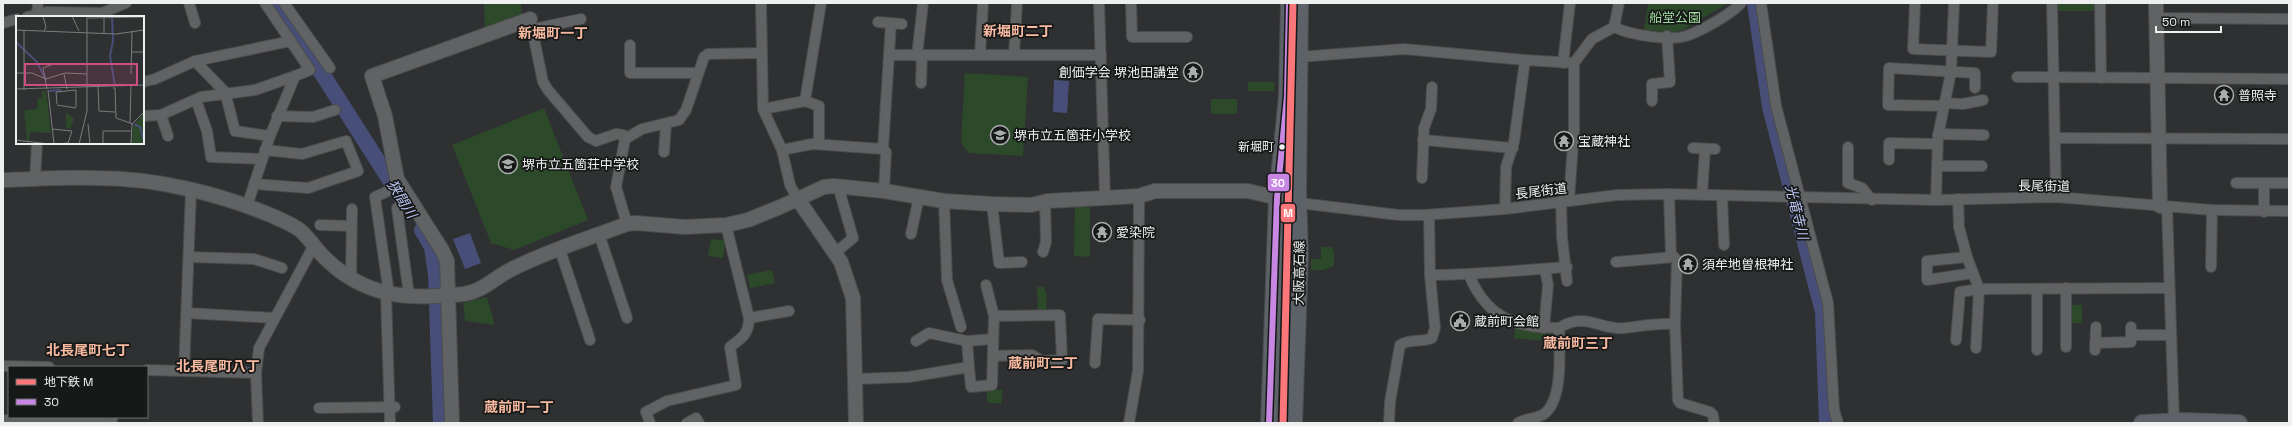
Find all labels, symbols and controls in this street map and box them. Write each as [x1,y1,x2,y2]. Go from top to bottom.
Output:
scale bar [2156,8,2221,34]
park label: 船堂公園 [1649,9,1701,26]
text: 50 m [2162,14,2190,30]
inset map [16,16,144,144]
district label: 新堀町二丁 [983,22,1053,40]
district label: 新堀町一丁 [518,24,588,42]
temple icon: 創価学会 堺池田講堂 [1182,61,1204,83]
place label: 創価学会 堺池田講堂 [1059,64,1179,81]
temple icon: 普照寺 [2213,84,2235,106]
place label: 普照寺 [2238,87,2277,104]
school or university icon: 堺市立五箇荘小学校 [989,124,1011,146]
place label: 堺市立五箇荘小学校 [1014,127,1131,144]
temple icon: 宝蔵神社 [1553,130,1575,152]
place label: 宝蔵神社 [1578,133,1630,150]
place label: 新堀町 [1238,139,1274,155]
marker: 新堀町 [1277,142,1287,152]
school or university icon: 堺市立五箇荘中学校 [497,153,519,175]
place label: 堺市立五箇荘中学校 [522,156,639,173]
line badge: 30 [1267,173,1290,192]
water label: 狭間川 [383,176,422,223]
text: 30 [1271,176,1285,190]
street label: 長尾街道 [2018,177,2070,195]
street label: 長尾街道 [1514,179,1568,203]
water label: 光竜寺川 [1781,183,1813,243]
line badge: M [1280,203,1296,223]
text: M [1283,206,1293,220]
temple icon: 愛染院 [1091,221,1113,243]
place label: 愛染院 [1116,224,1155,241]
street label: 大阪高石線 [1290,240,1308,306]
temple icon: 須牟地曽根神社 [1677,253,1699,275]
place label: 須牟地曽根神社 [1702,256,1793,273]
public building icon: 蔵前町会館 [1449,310,1471,332]
place label: 蔵前町会館 [1474,313,1539,330]
district label: 蔵前町三丁 [1543,334,1613,352]
district label: 北長尾町七丁 [46,341,130,359]
district label: 蔵前町二丁 [1008,354,1078,372]
district label: 北長尾町八丁 [176,357,260,375]
legend [8,366,148,418]
text: 地下鉄 M [44,374,93,390]
text: 30 [44,394,59,410]
district label: 蔵前町一丁 [484,398,554,416]

